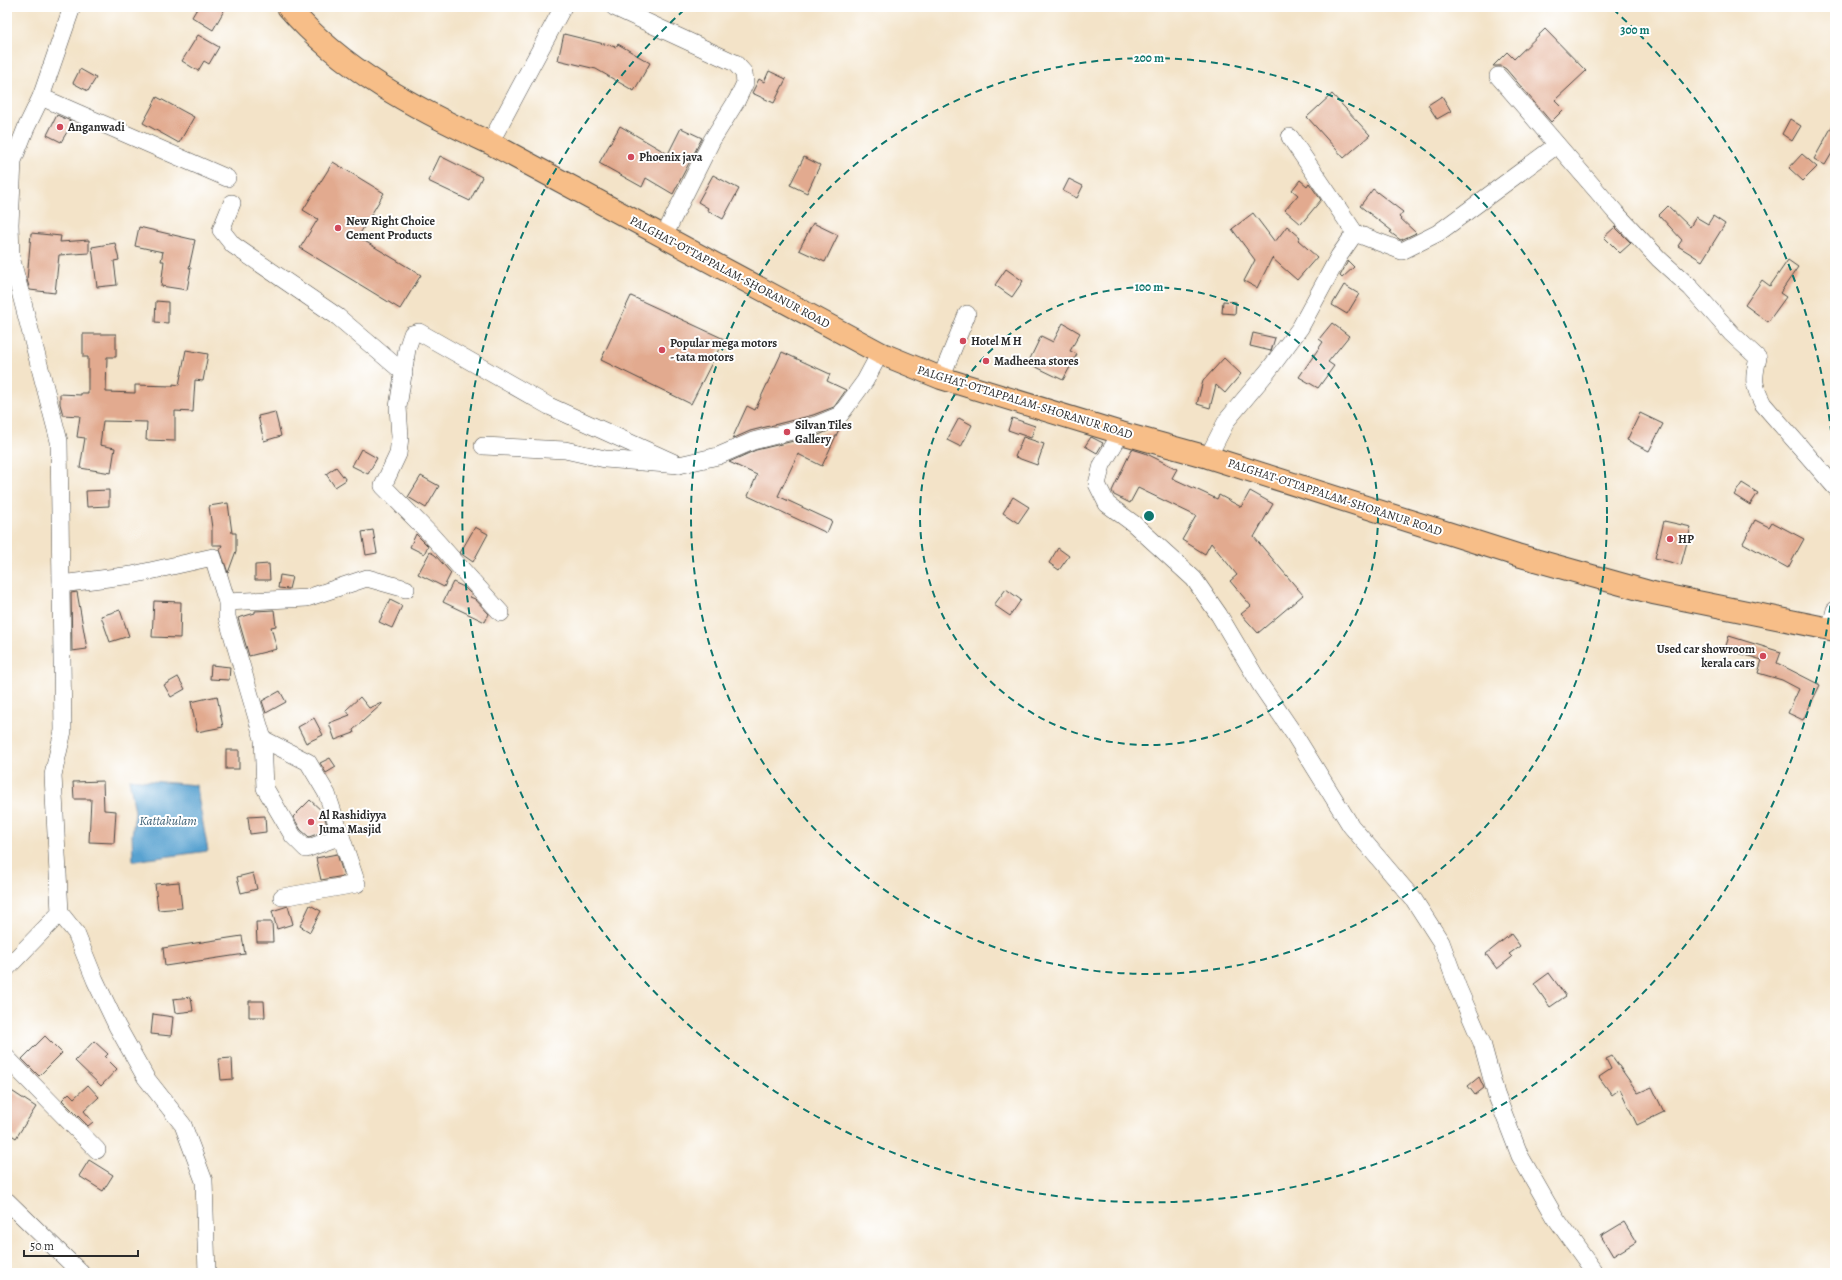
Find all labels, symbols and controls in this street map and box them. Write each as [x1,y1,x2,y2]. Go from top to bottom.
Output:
text: 300 m [1620,22,1650,38]
text: 200 m [1134,50,1164,66]
place label: Anganwadi [67,119,125,135]
marker: Anganwadi [55,122,65,132]
place label: Phoenix java [639,149,703,165]
marker: Phoenix java [626,152,636,162]
street label: PALGHAT-OTTAPPALAM-SHORANUR ROAD [627,212,833,332]
place label: New Right Choice Cement Products [346,213,435,243]
marker: New Right Choice Cement Products [333,223,343,233]
text: 100 m [1135,279,1163,295]
place label: Hotel M H [971,333,1022,349]
place label: Popular mega motors - tata motors [670,335,777,365]
marker: Hotel M H [958,336,968,346]
marker: Popular mega motors - tata motors [657,345,667,355]
place label: Madheena stores [994,353,1079,369]
marker: Madheena stores [981,356,991,366]
street label: PALGHAT-OTTAPPALAM-SHORANUR ROAD [915,362,1135,442]
place label: Silvan Tiles Gallery [795,417,852,447]
marker: Silvan Tiles Gallery [782,427,792,437]
street label: PALGHAT-OTTAPPALAM-SHORANUR ROAD [1226,455,1444,539]
centre of rings [1142,509,1156,523]
place label: HP [1678,531,1694,547]
marker: HP [1665,534,1675,544]
place label: Used car showroom kerala cars [1657,641,1755,671]
marker: Used car showroom kerala cars [1758,651,1768,661]
place label: Al Rashidiyya Juma Masjid [318,807,387,837]
water label: Kattakulam [139,812,197,829]
marker: Al Rashidiyya Juma Masjid [306,817,316,827]
scale bar [24,1232,138,1258]
text: 50 m [30,1238,54,1254]

